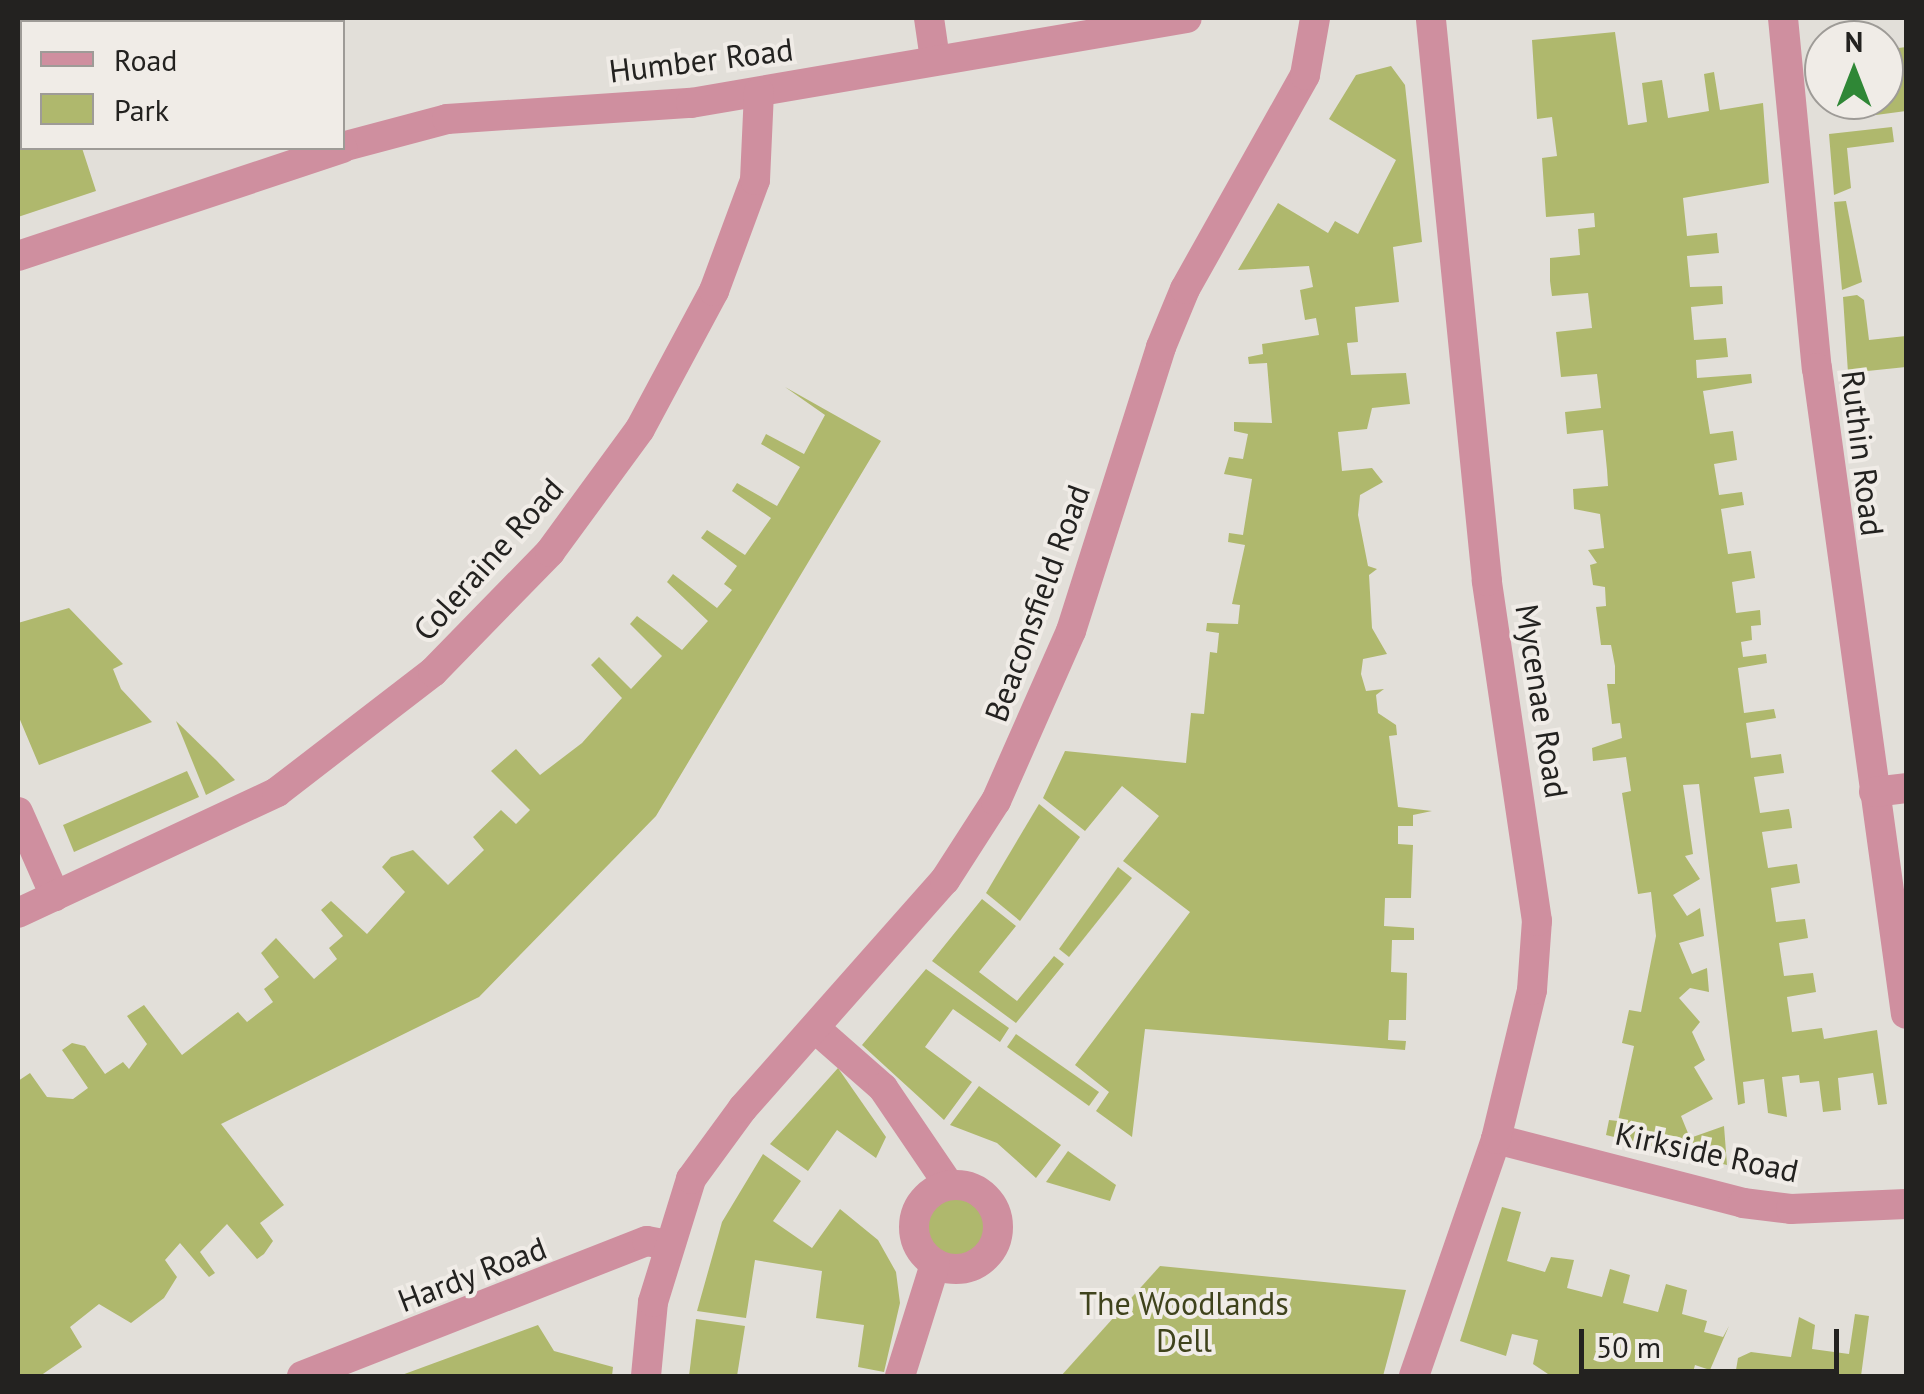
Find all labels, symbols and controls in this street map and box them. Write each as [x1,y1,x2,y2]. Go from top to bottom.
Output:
legend [20,20,345,150]
north arrow [1804,20,1904,120]
text: N [1845,23,1863,60]
street label: Humber Road [607,30,795,90]
text: Road [114,40,178,79]
text: Park [114,90,169,129]
street label: Ruthin Road [1834,368,1892,538]
street label: Coleraine Road [405,470,571,648]
street label: Beaconsfield Road [976,479,1098,727]
street label: Mycenae Road [1508,601,1576,801]
street label: Kirkside Road [1612,1114,1802,1190]
street label: Hardy Road [392,1228,552,1320]
park label: The Woodlands Dell [1079,1285,1289,1360]
scale bar [1584,1309,1844,1371]
text: 50 m [1596,1327,1661,1366]

